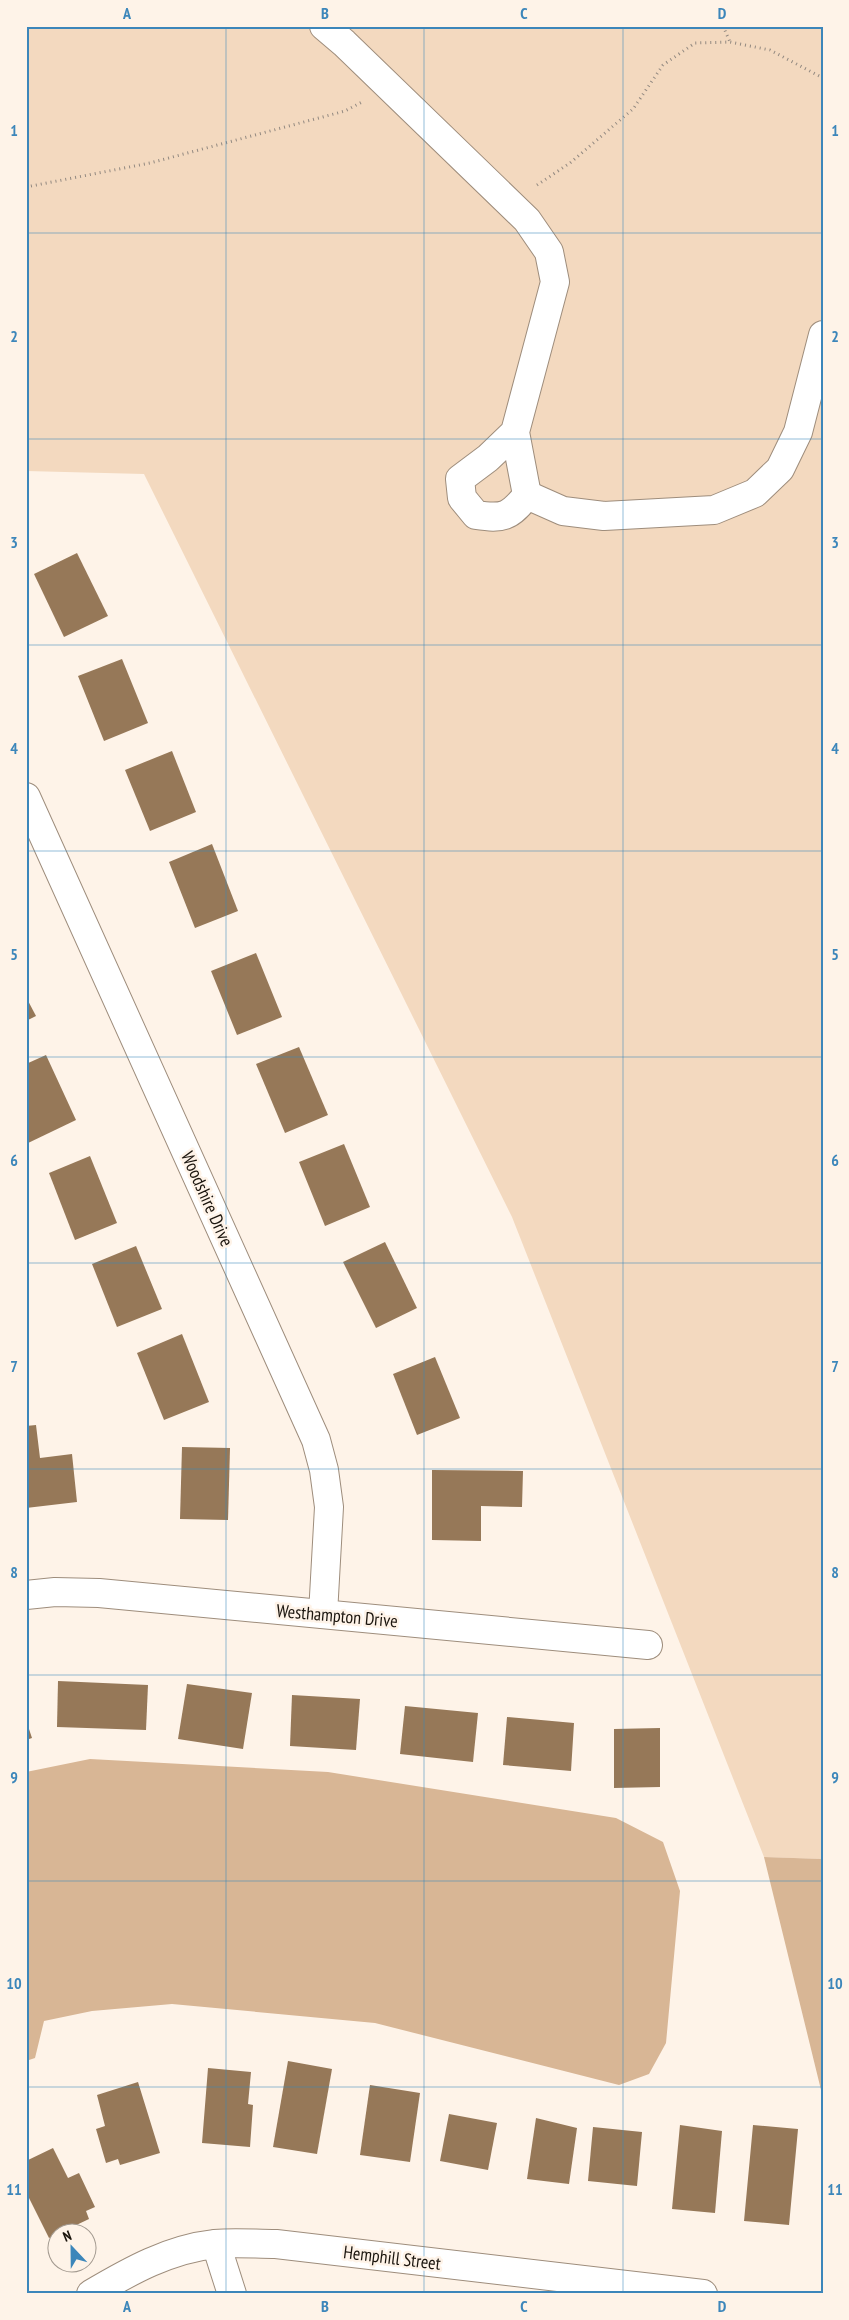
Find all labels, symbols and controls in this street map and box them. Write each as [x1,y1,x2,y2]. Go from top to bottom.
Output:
text: A [122,3,132,23]
text: B [321,3,329,23]
text: C [520,3,528,23]
text: D [718,3,727,23]
text: 1 [10,120,18,140]
text: 1 [831,120,839,140]
text: 2 [10,326,18,346]
text: 2 [831,326,839,346]
text: 3 [10,532,18,552]
text: 3 [831,532,839,552]
text: 4 [10,738,18,758]
text: 4 [831,738,839,758]
text: 5 [10,944,18,964]
text: 5 [831,944,839,964]
street label: Woodshire Drive [176,1148,239,1250]
text: 6 [10,1150,18,1170]
text: 6 [831,1150,839,1170]
text: 7 [10,1356,18,1376]
text: 7 [831,1356,839,1376]
text: 8 [10,1562,18,1582]
text: 8 [831,1562,839,1582]
street label: Westhampton Drive [275,1599,399,1632]
text: 9 [10,1767,18,1787]
text: 9 [831,1767,839,1787]
text: 10 [6,1973,22,1993]
text: 10 [827,1973,843,1993]
text: 11 [6,2179,22,2199]
text: 11 [827,2179,843,2199]
north arrow [48,2222,98,2272]
text: N [60,2226,74,2246]
street label: Hemphill Street [342,2240,442,2275]
text: A [122,2296,132,2316]
text: B [321,2296,329,2316]
text: C [520,2296,528,2316]
text: D [718,2296,727,2316]

